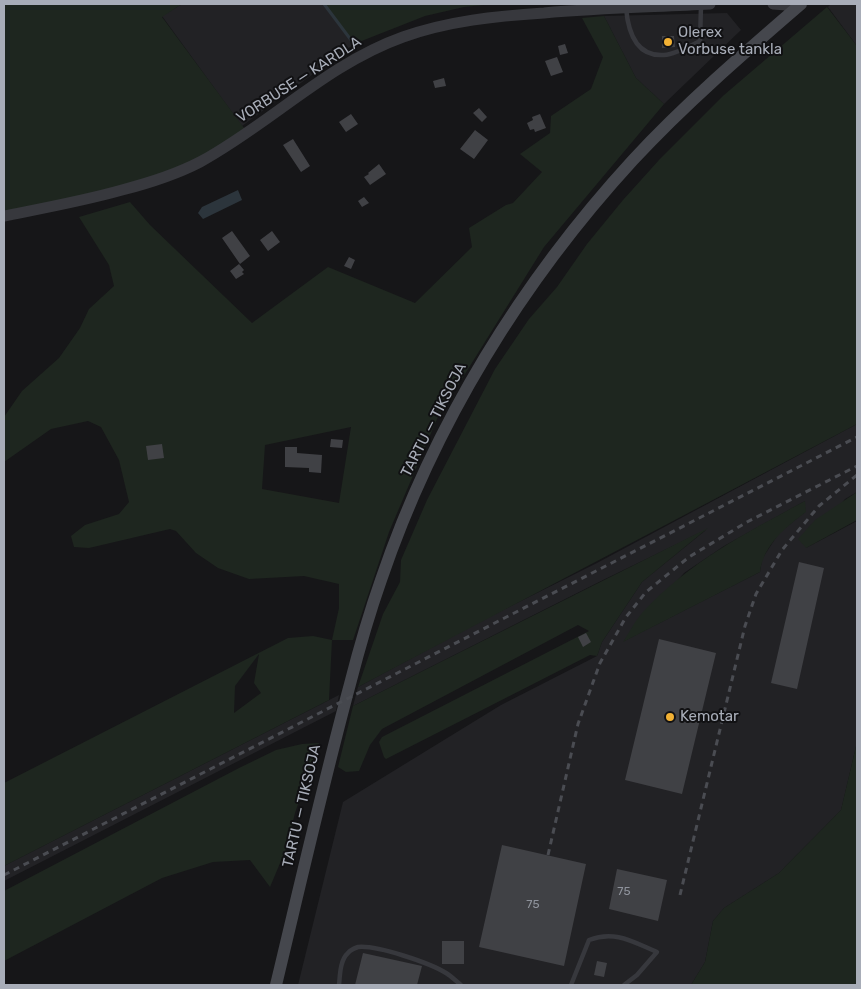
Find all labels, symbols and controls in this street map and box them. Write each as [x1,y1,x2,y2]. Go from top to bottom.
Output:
place label: Olerex Vorbuse tankla [678,24,782,59]
street label: VORBUSE — KARDLA [233,33,365,127]
marker: Olerex Vorbuse tankla [662,36,674,48]
street label: TARTU — TIKSOJA [397,360,471,480]
place label: Kemotar [680,708,739,726]
marker: Kemotar [664,711,676,723]
street label: TARTU — TIKSOJA [279,743,325,869]
house number: 75 [617,885,631,899]
house number: 75 [526,898,540,912]

